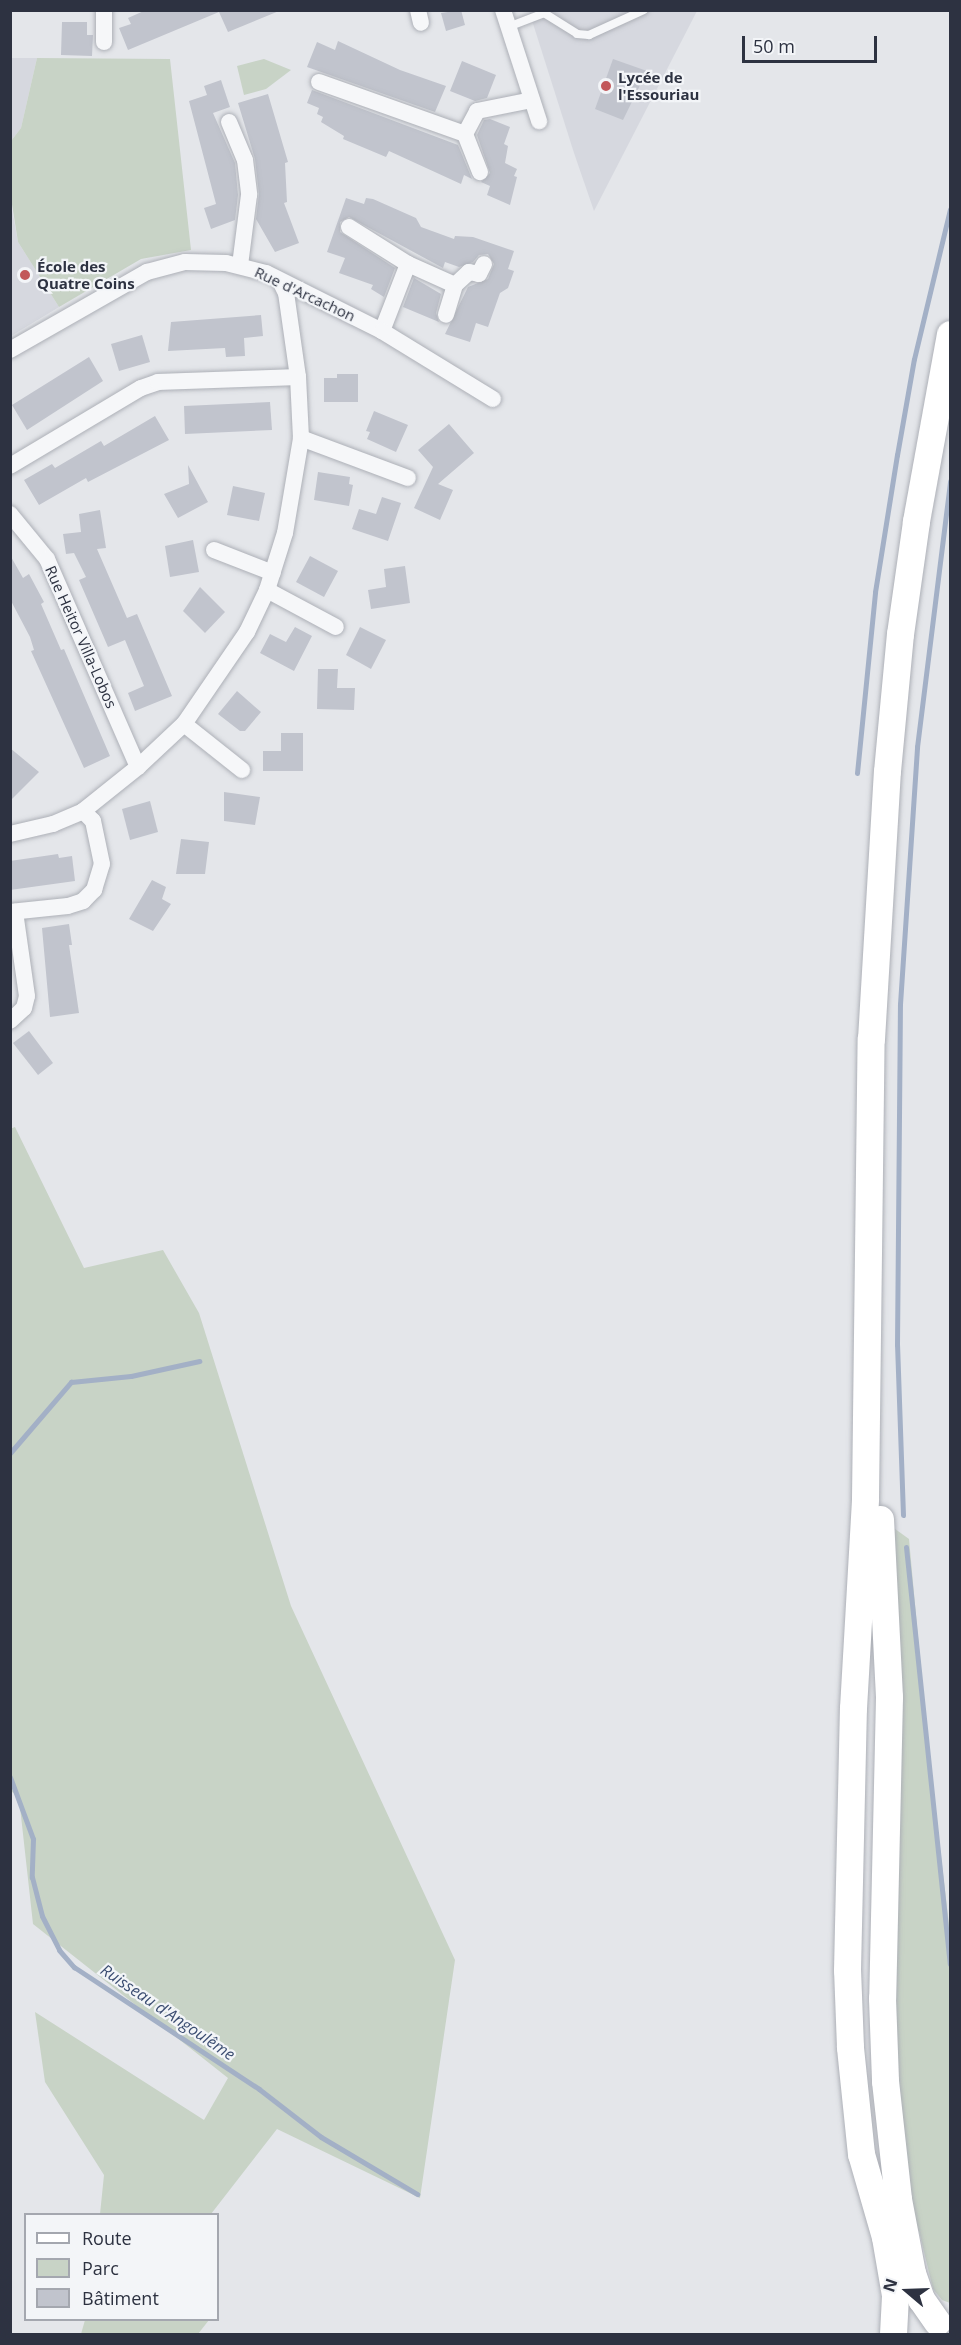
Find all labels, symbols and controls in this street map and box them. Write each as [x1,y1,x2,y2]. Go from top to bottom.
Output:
scale bar [745,24,880,62]
text: 50 m [753,34,795,58]
place label: Lycée de l'Essouriau [618,68,699,103]
marker: Lycée de l'Essouriau [599,79,613,93]
place label: École des Quatre Coins [37,257,135,292]
street label: Rue d'Arcachon [252,263,358,325]
marker: École des Quatre Coins [18,268,32,282]
street label: Rue Heitor Villa-Lobos [41,563,121,711]
water label: Ruisseau d'Angoulême [97,1960,239,2064]
legend [24,2213,219,2321]
text: Route [82,2226,132,2250]
text: Parc [82,2256,119,2280]
north arrow [877,2261,937,2321]
text: N [877,2275,902,2295]
text: Bâtiment [82,2286,159,2310]

